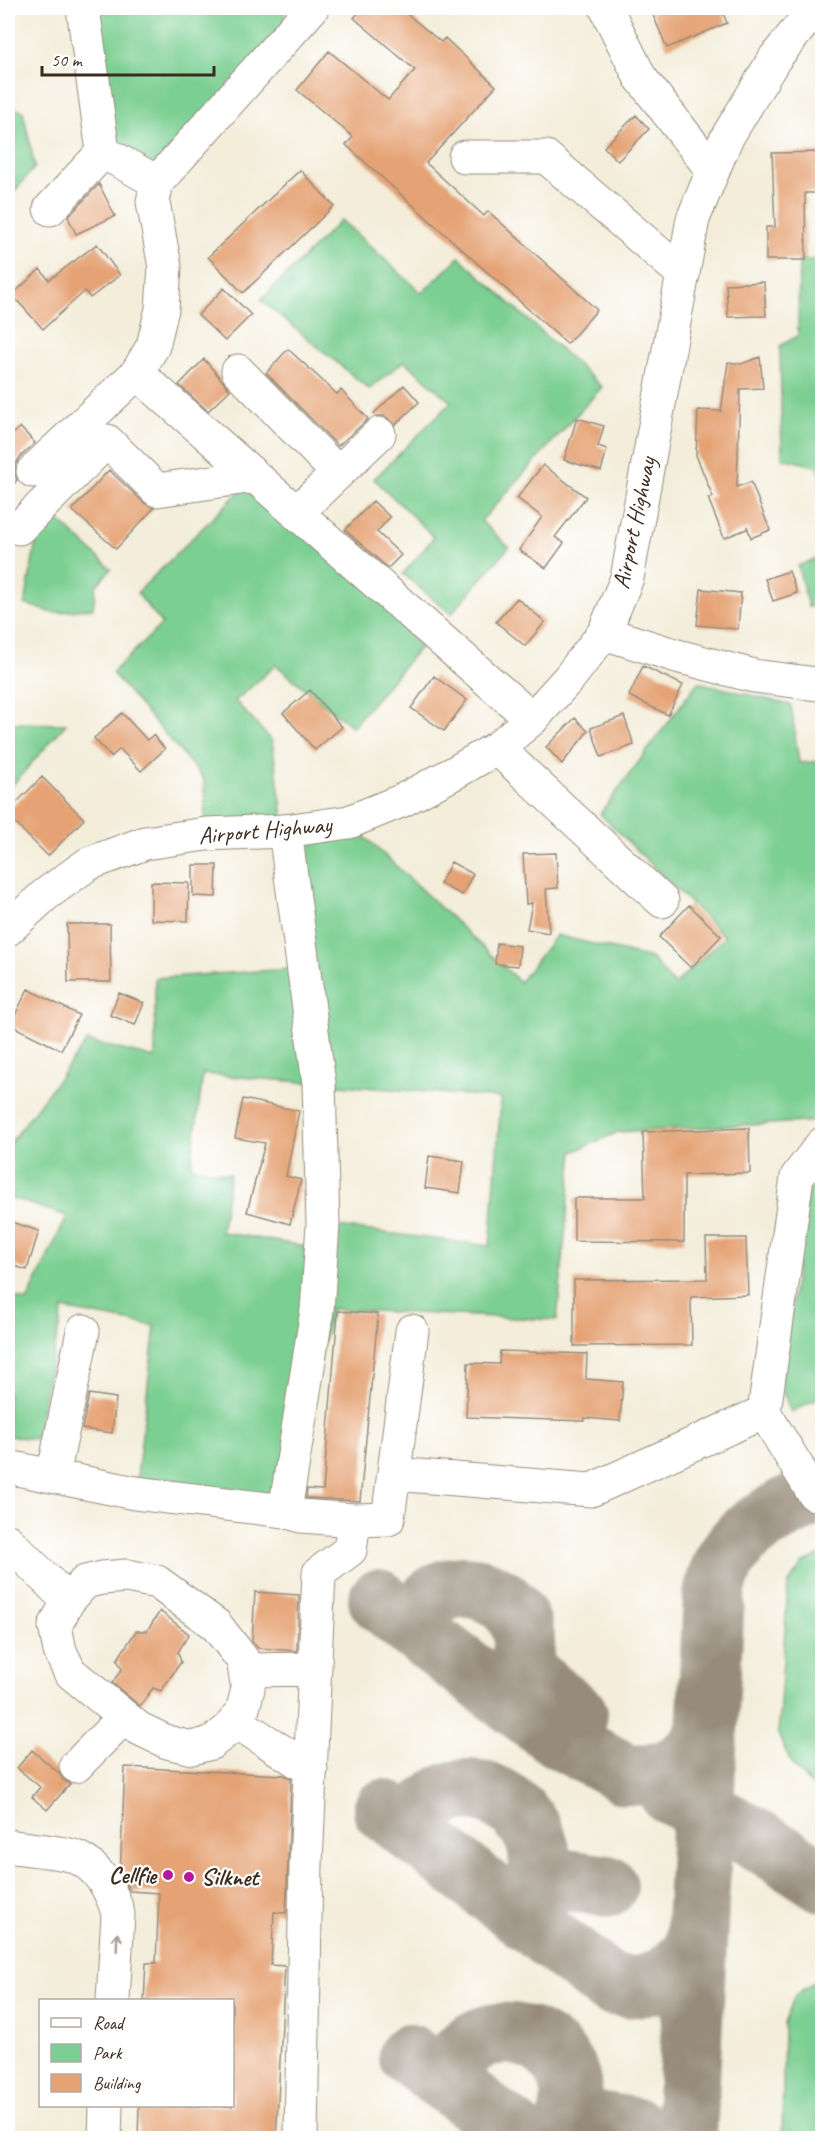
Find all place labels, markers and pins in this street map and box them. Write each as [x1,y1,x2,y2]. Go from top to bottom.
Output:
place label: Cellfie [109,1860,158,1890]
place label: Silknet [201,1862,261,1892]
marker: Cellfie [161,1868,175,1882]
marker: Silknet [182,1870,196,1884]

